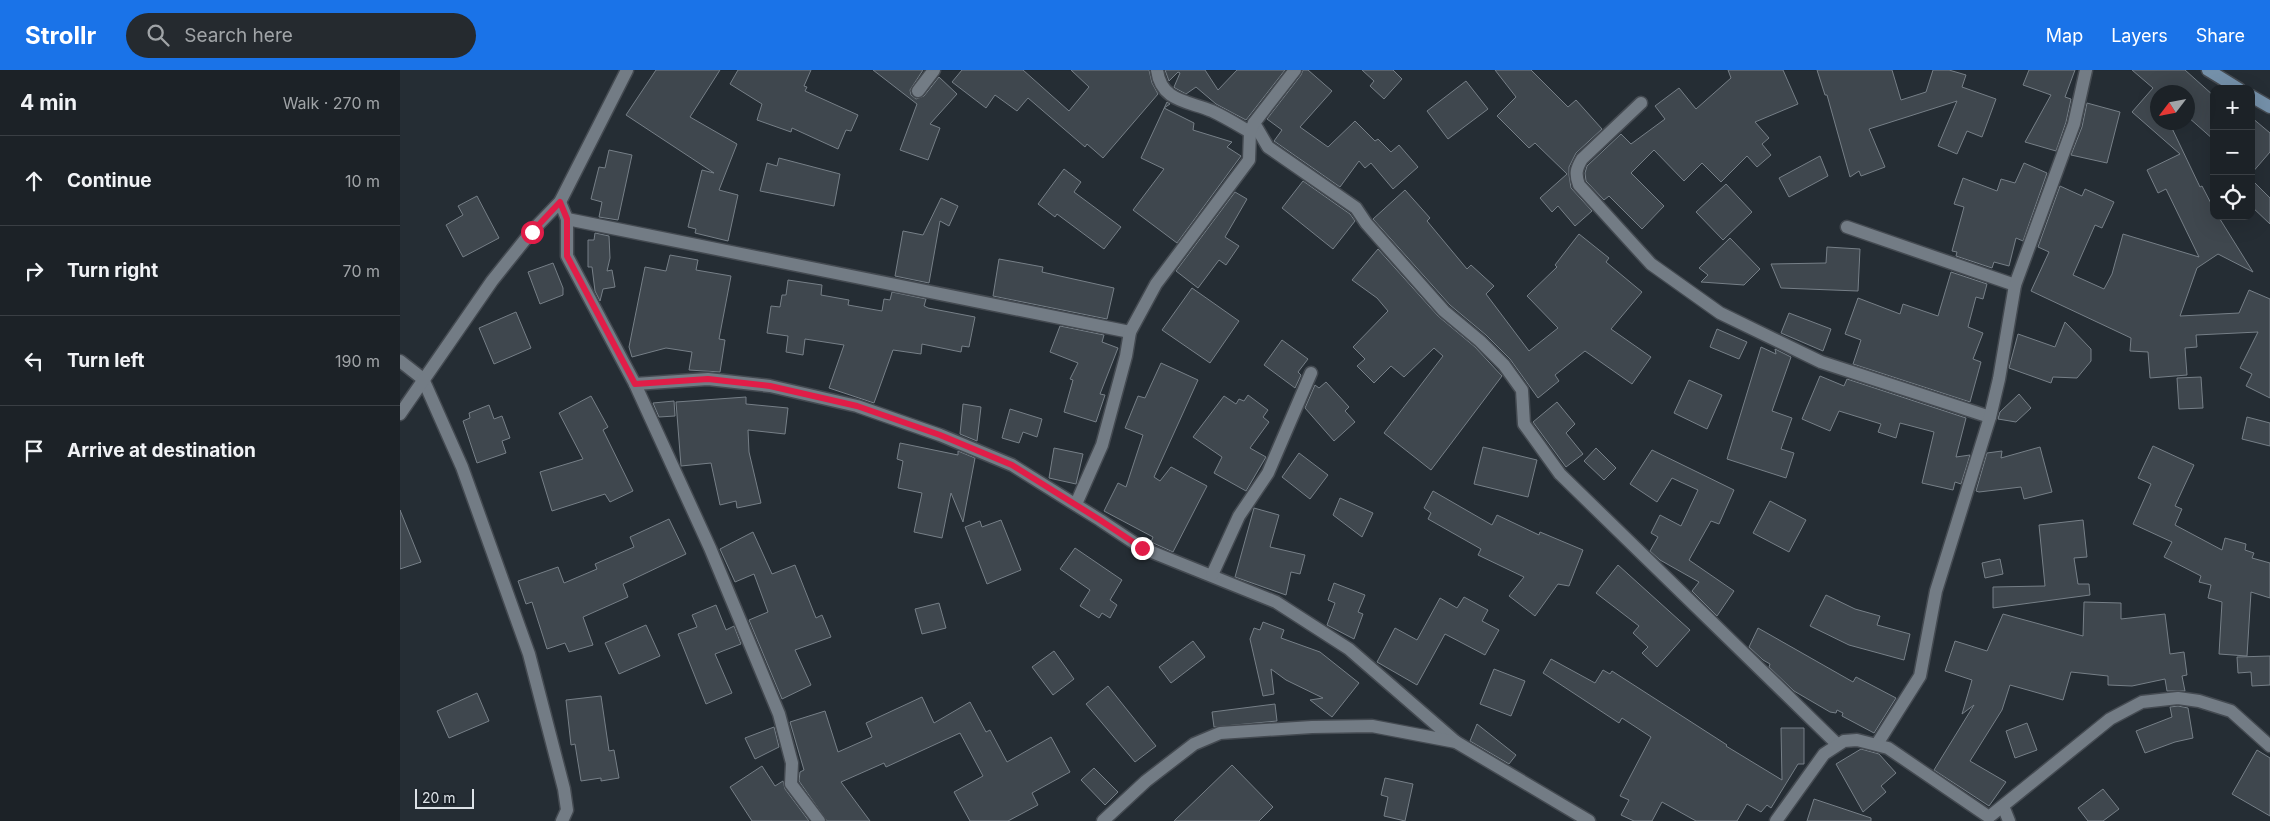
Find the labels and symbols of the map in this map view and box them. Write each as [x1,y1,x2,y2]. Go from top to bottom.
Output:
north arrow [2150,85,2195,130]
route start [521,221,544,244]
route end [1131,537,1154,560]
scale bar [415,786,474,809]

